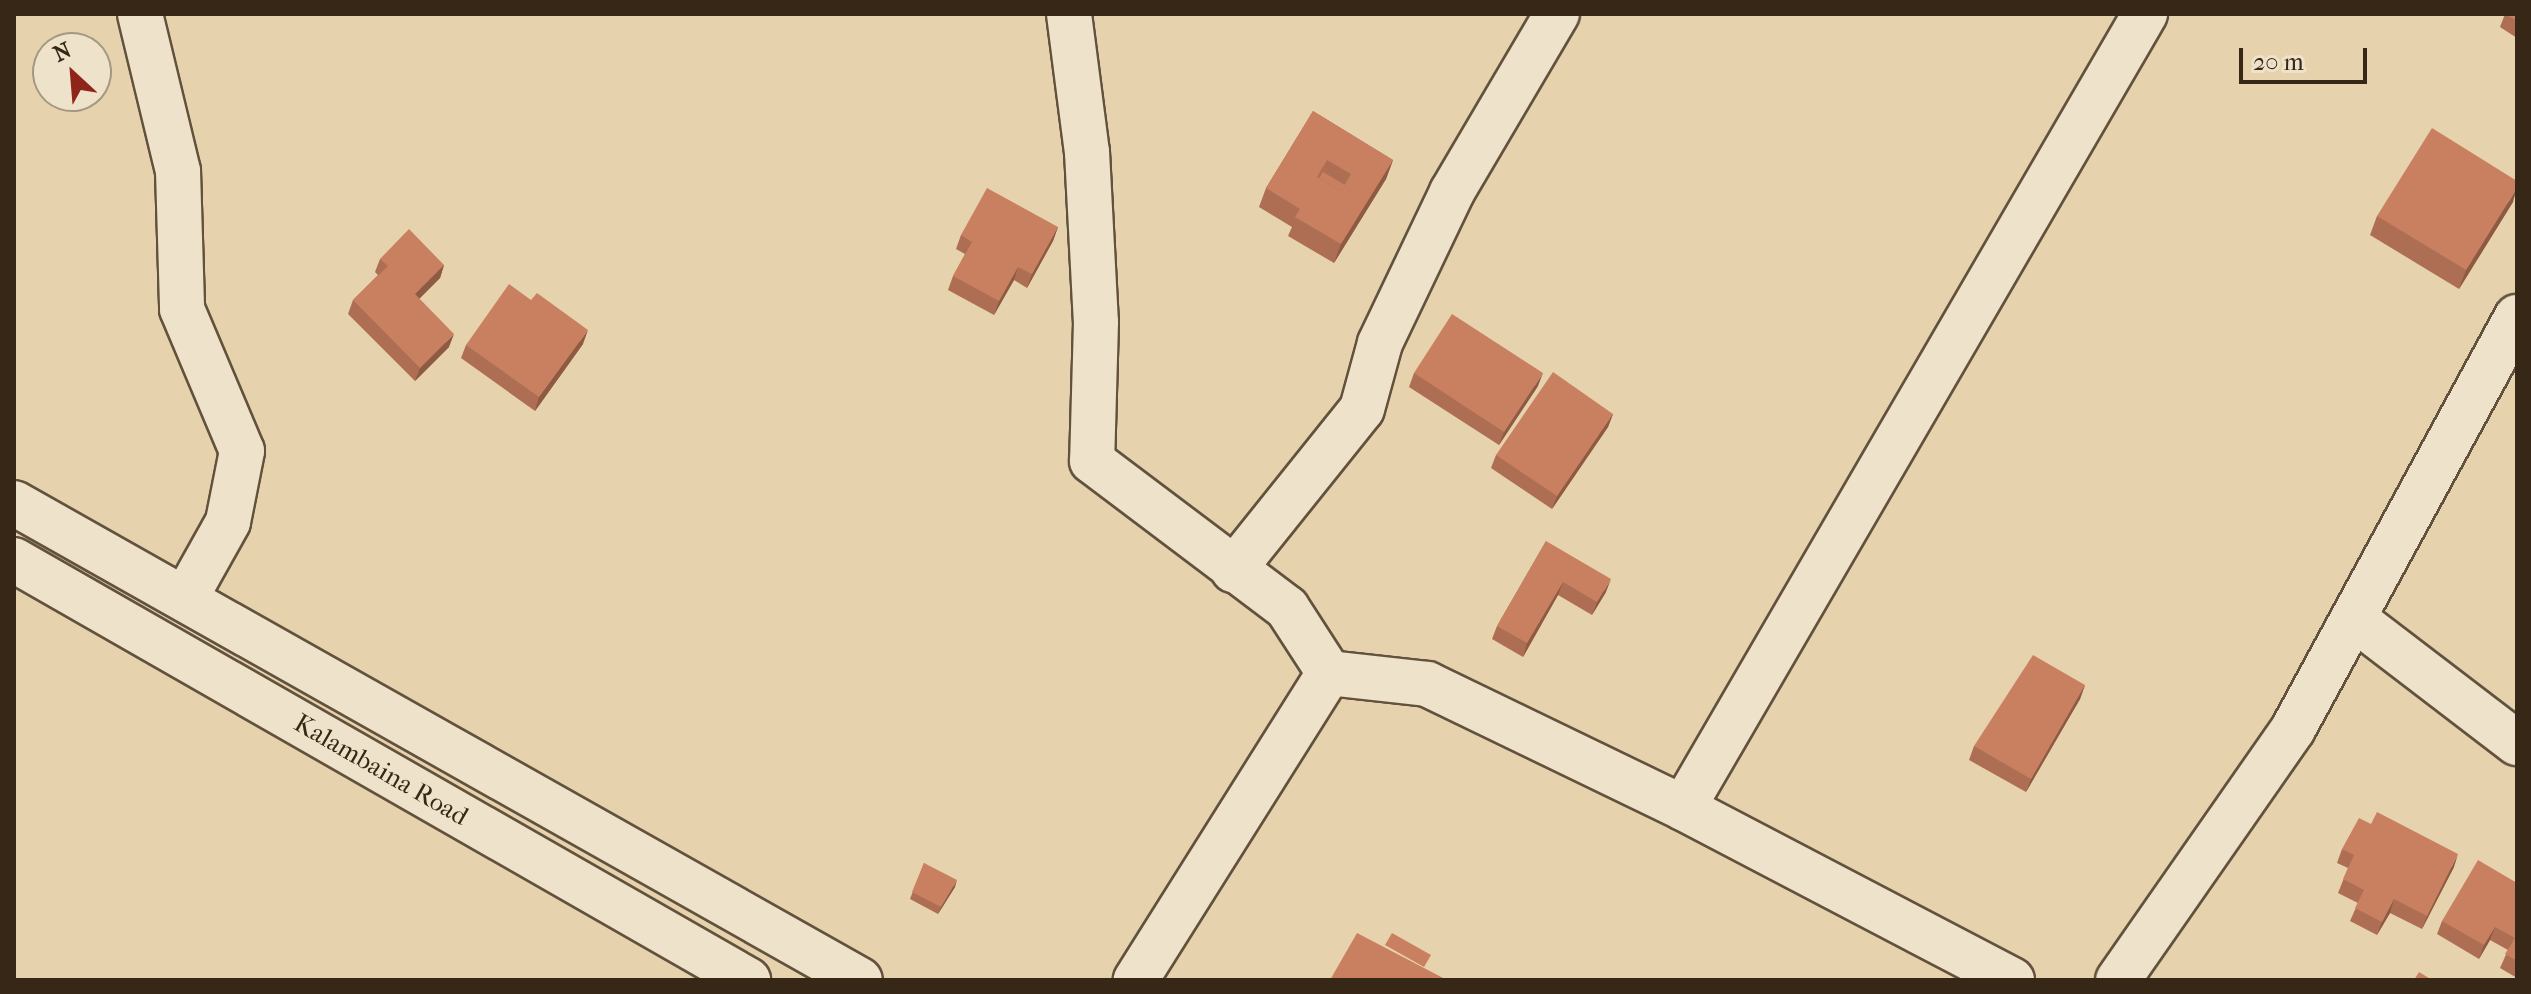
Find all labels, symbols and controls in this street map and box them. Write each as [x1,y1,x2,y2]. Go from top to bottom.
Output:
north arrow [32,32,112,112]
scale bar [2243,32,2371,82]
text: N [49,37,76,68]
text: 20 m [2253,48,2304,76]
street label: Kalambaina Road [288,708,474,832]

